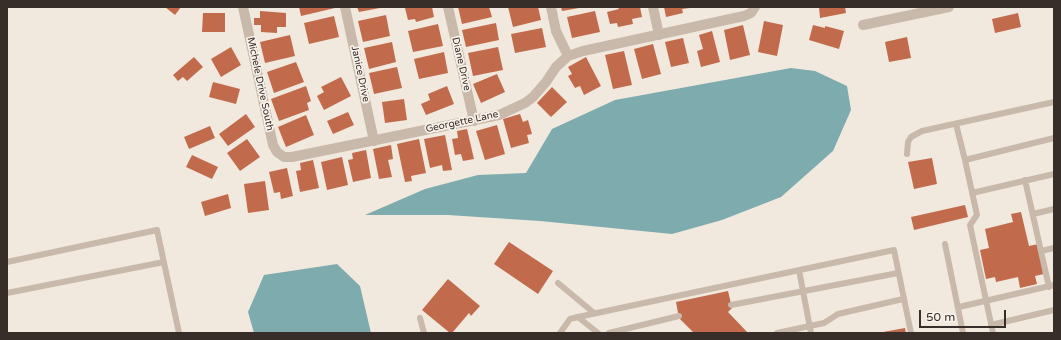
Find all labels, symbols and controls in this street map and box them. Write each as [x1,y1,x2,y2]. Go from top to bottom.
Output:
street label: Michele Drive South [244,36,276,132]
street label: Diane Drive [449,36,473,92]
street label: Janice Drive [348,45,372,103]
street label: Georgette Lane [425,108,499,136]
scale bar [921,302,1008,328]
text: 50 m [926,310,955,324]

